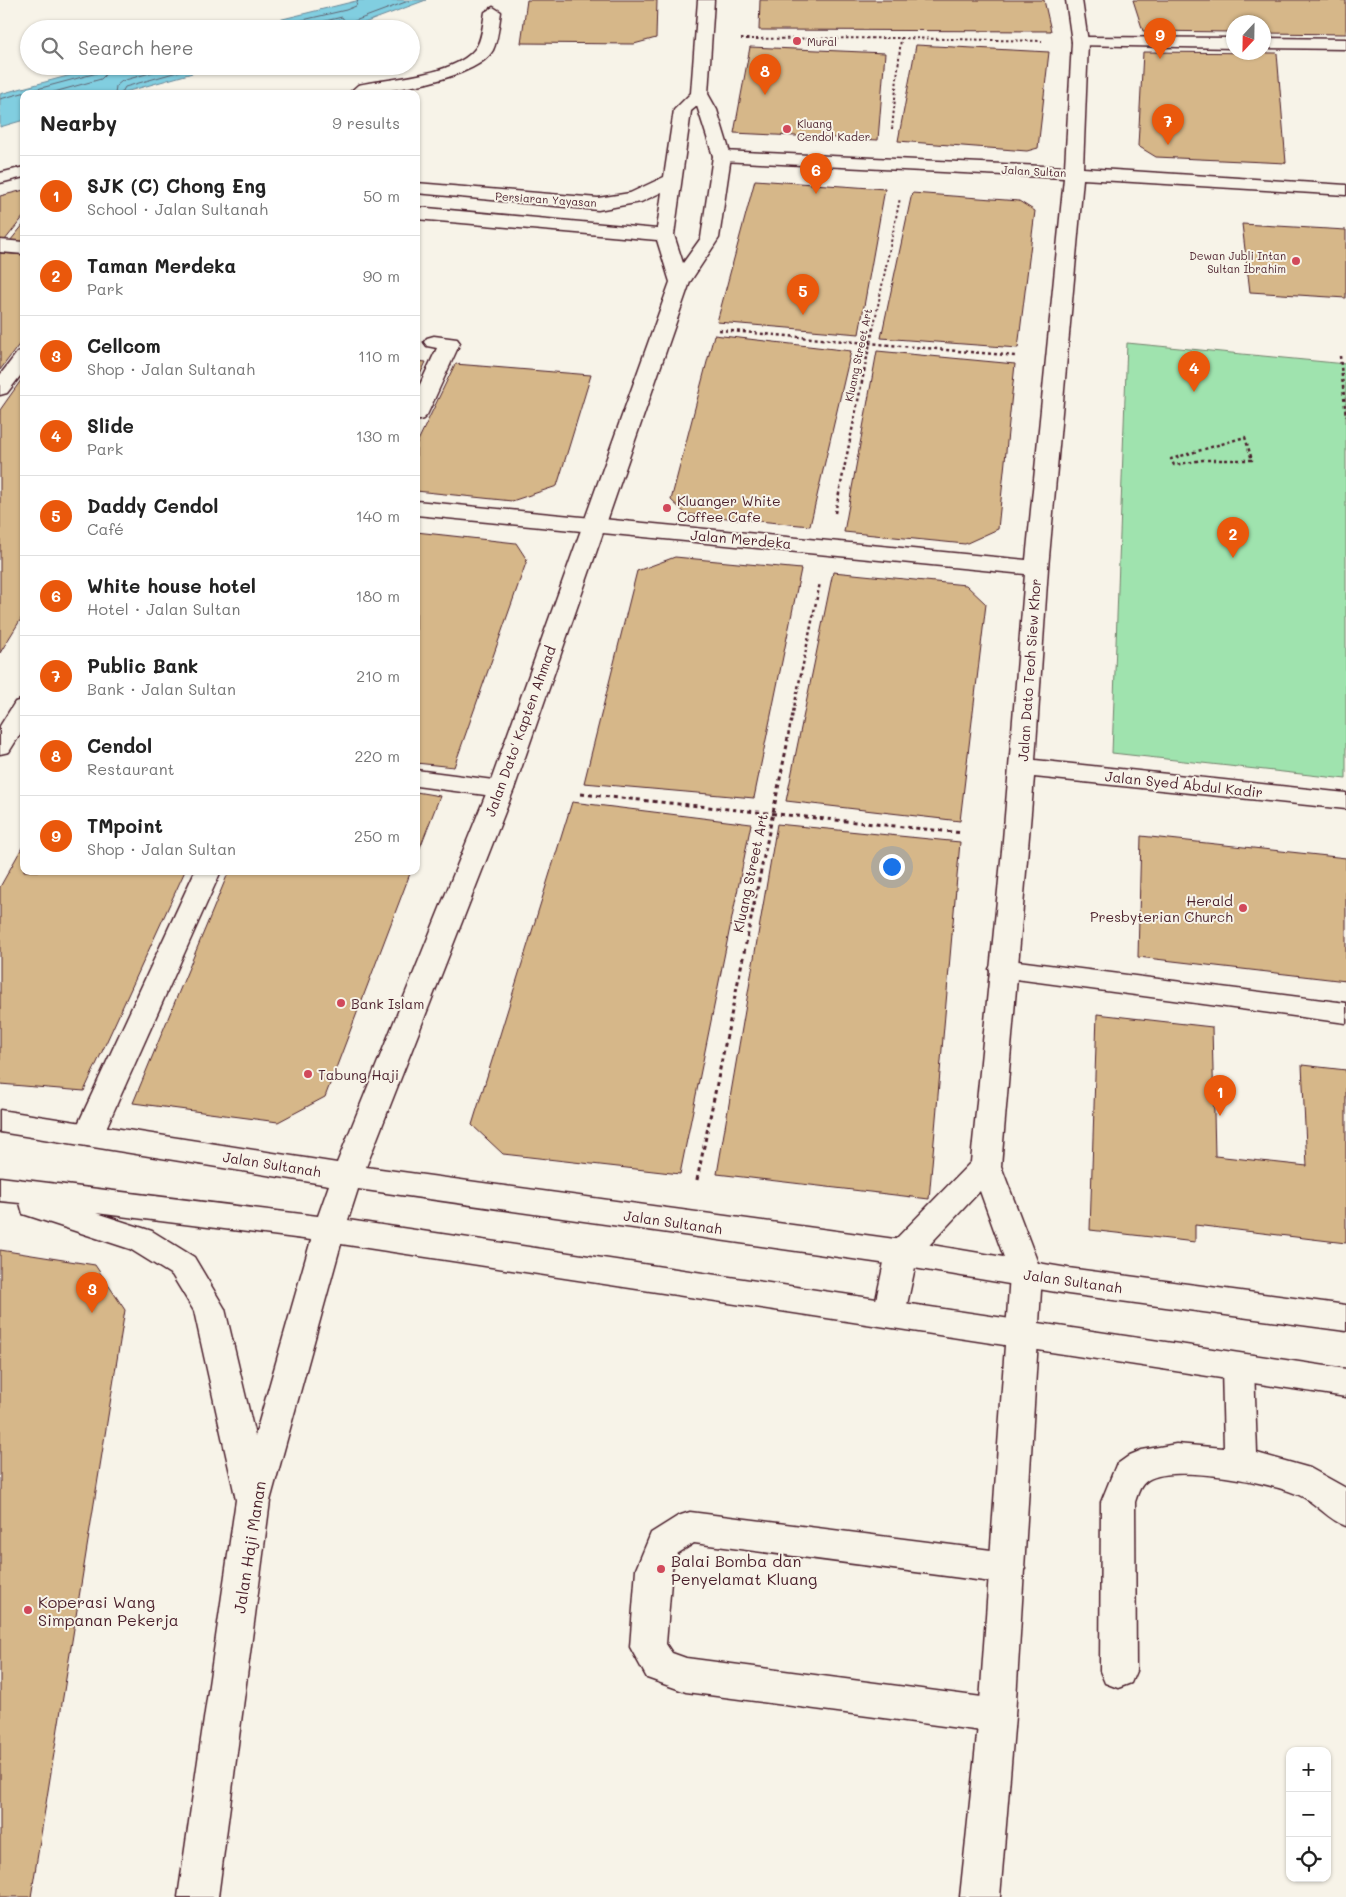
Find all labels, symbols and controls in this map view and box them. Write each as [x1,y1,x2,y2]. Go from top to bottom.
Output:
north arrow [1226,15,1271,60]
pin: 9 [1144,18,1176,59]
search box [20,20,420,75]
icon: search [38,34,66,62]
place label: Mural [807,34,837,49]
text: Search here [78,35,194,60]
marker: Mural [791,35,803,47]
pin: 8 [749,54,781,95]
pin: 7 [1152,104,1184,145]
text: Nearby [40,109,117,136]
text: 9 results [332,112,400,133]
place label: Kluang Cendol Kader [797,116,870,144]
marker: Kluang Cendol Kader [781,123,793,135]
pin: 6 [800,153,832,194]
street label: Jalan Sultan [1001,162,1067,180]
text: SJK (C) Chong Eng [87,173,266,198]
text: 1 [52,185,60,206]
text: 50 m [363,185,400,206]
street label: Persiaran Yayasan [495,188,597,210]
text: School · Jalan Sultanah [87,198,268,219]
place label: Dewan Jubli Intan Sultan Ibrahim [1189,248,1286,276]
text: Taman Merdeka [87,253,236,278]
marker: Dewan Jubli Intan Sultan Ibrahim [1290,255,1302,267]
text: 2 [52,265,60,286]
text: 90 m [363,265,400,286]
pin: 5 [787,274,819,315]
text: Park [87,278,123,299]
street label: Kluang Street Art [841,307,875,403]
text: Cellcom [87,333,161,358]
text: 3 [51,345,61,366]
text: 110 m [358,345,400,366]
pin: 4 [1178,351,1210,392]
text: Shop · Jalan Sultanah [87,358,255,379]
text: Slide [87,413,134,438]
text: 4 [51,425,61,446]
text: 130 m [356,425,400,446]
text: Park [87,438,123,459]
place label: Kluanger White Coffee Cafe [677,491,781,526]
text: Daddy Cendol [87,493,219,518]
marker: Kluanger White Coffee Cafe [661,502,673,514]
text: 5 [51,505,61,526]
text: 140 m [356,505,400,526]
pin: 2 [1217,517,1249,558]
text: Café [87,518,124,539]
street label: Jalan Merdeka [690,525,792,553]
text: White house hotel [87,573,256,598]
street label: Jalan Dato Teoh Siew Khor [1013,578,1045,762]
text: 6 [51,585,61,606]
text: 180 m [355,585,400,606]
text: Hotel · Jalan Sultan [87,598,240,619]
street label: Jalan Dato' Kapten Ahmad [480,643,560,819]
text: Public Bank [87,653,198,678]
text: 7 [52,665,60,686]
text: 210 m [356,665,400,686]
text: Bank · Jalan Sultan [87,678,236,699]
text: Cendol [87,733,152,758]
text: 8 [51,745,61,766]
text: 220 m [354,745,400,766]
text: Restaurant [87,758,175,779]
street label: Jalan Syed Abdul Kadir [1104,766,1264,802]
street label: Kluang Street Art [728,812,772,934]
text: TMpoint [87,813,163,838]
text: 9 [51,825,61,846]
text: 250 m [354,825,400,846]
text: Shop · Jalan Sultan [87,838,236,859]
your location [879,854,905,880]
place label: Herald Presbyterian Church [1090,891,1233,926]
marker: Herald Presbyterian Church [1237,902,1249,914]
place label: Bank Islam [351,994,424,1013]
marker: Bank Islam [335,997,347,1009]
place label: Tabung Haji [318,1065,399,1084]
marker: Tabung Haji [302,1068,314,1080]
pin: 1 [1204,1075,1236,1116]
street label: Jalan Sultanah [222,1147,323,1181]
street label: Jalan Sultanah [623,1206,724,1238]
street label: Jalan Sultanah [1023,1265,1124,1297]
pin: 3 [76,1272,108,1313]
street label: Jalan Haji Manan [228,1479,270,1615]
place label: Balai Bomba dan Penyelamat Kluang [671,1550,817,1589]
marker: Balai Bomba dan Penyelamat Kluang [655,1563,667,1575]
place label: Koperasi Wang Simpanan Pekerja [38,1591,179,1630]
marker: Koperasi Wang Simpanan Pekerja [22,1604,34,1616]
map controls [1286,1747,1331,1882]
button: + [1286,1747,1331,1792]
button: − [1286,1792,1331,1837]
button: locate [1286,1837,1331,1882]

